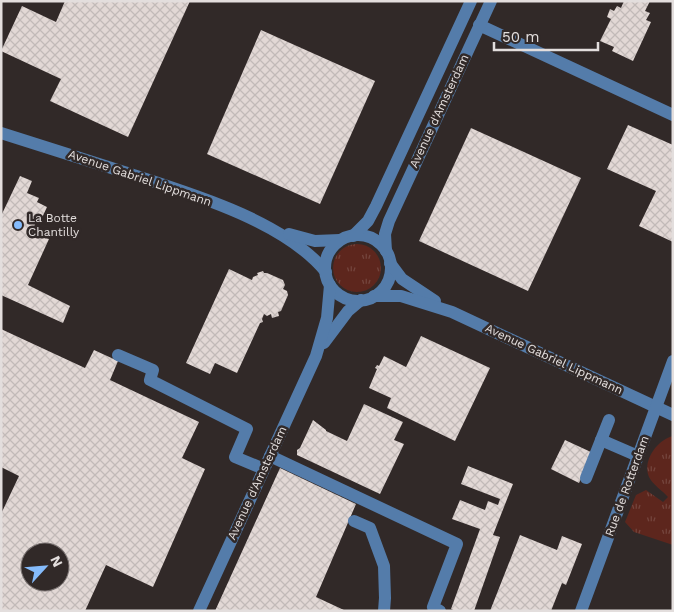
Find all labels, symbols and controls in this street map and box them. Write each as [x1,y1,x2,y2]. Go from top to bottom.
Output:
scale bar [494,20,598,52]
text: 50 m [502,28,539,46]
street label: Avenue d'Amsterdam [407,52,471,170]
street label: Avenue Gabriel Lippmann [67,147,213,209]
place label: La Botte Chantilly [28,211,80,239]
marker: La Botte Chantilly [12,219,24,231]
street label: Avenue Gabriel Lippmann [483,321,625,397]
street label: Avenue d'Amsterdam [225,424,289,542]
street label: Rue de Rotterdam [602,434,652,538]
north arrow [20,542,70,592]
text: N [47,553,66,569]

